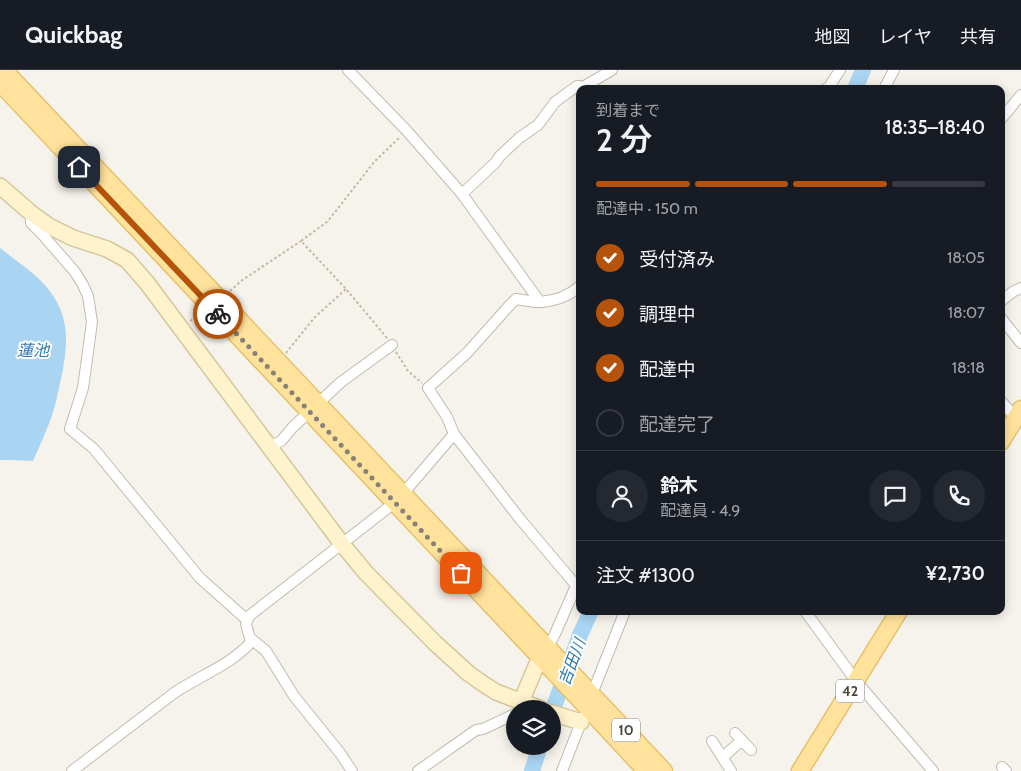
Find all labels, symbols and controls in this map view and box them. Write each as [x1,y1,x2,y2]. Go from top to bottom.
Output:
text: Quickbag [25,20,122,49]
text: 地図 [815,26,851,48]
text: レイヤ [879,26,932,48]
text: 共有 [960,26,996,48]
text: 到着まで [596,101,660,120]
text: 18:35–18:40 [885,116,985,139]
text: 2 分 [596,120,652,159]
pin [58,146,100,188]
icon: home [65,153,93,181]
text: 配達中 · 150 m [596,199,698,218]
icon: check [596,244,624,272]
text: 受付済み [639,248,715,271]
text: 18:05 [947,248,985,267]
courier [193,289,243,339]
icon: check [596,299,624,327]
icon: bike [204,300,232,328]
text: 調理中 [639,303,696,326]
text: 18:07 [948,303,985,322]
water label: 蓮池 [17,341,51,360]
icon: check [596,354,624,382]
text: 配達中 [639,358,696,381]
text: 18:18 [952,358,985,377]
text: 配達完了 [639,413,715,436]
button: person [596,470,648,522]
button: chat [869,470,921,522]
button: phone [933,470,985,522]
text: 鈴木 [660,474,698,497]
text: 配達員 · 4.9 [660,501,740,520]
pin [440,552,482,594]
icon: bag [447,559,475,587]
text: ¥2,730 [926,562,985,585]
text: 注文 #1300 [596,564,695,587]
water label: 吉田川 [555,634,590,688]
road number: 42 [836,680,864,702]
map controls [506,700,561,755]
button: layers [506,700,561,755]
road number: 10 [612,718,640,742]

